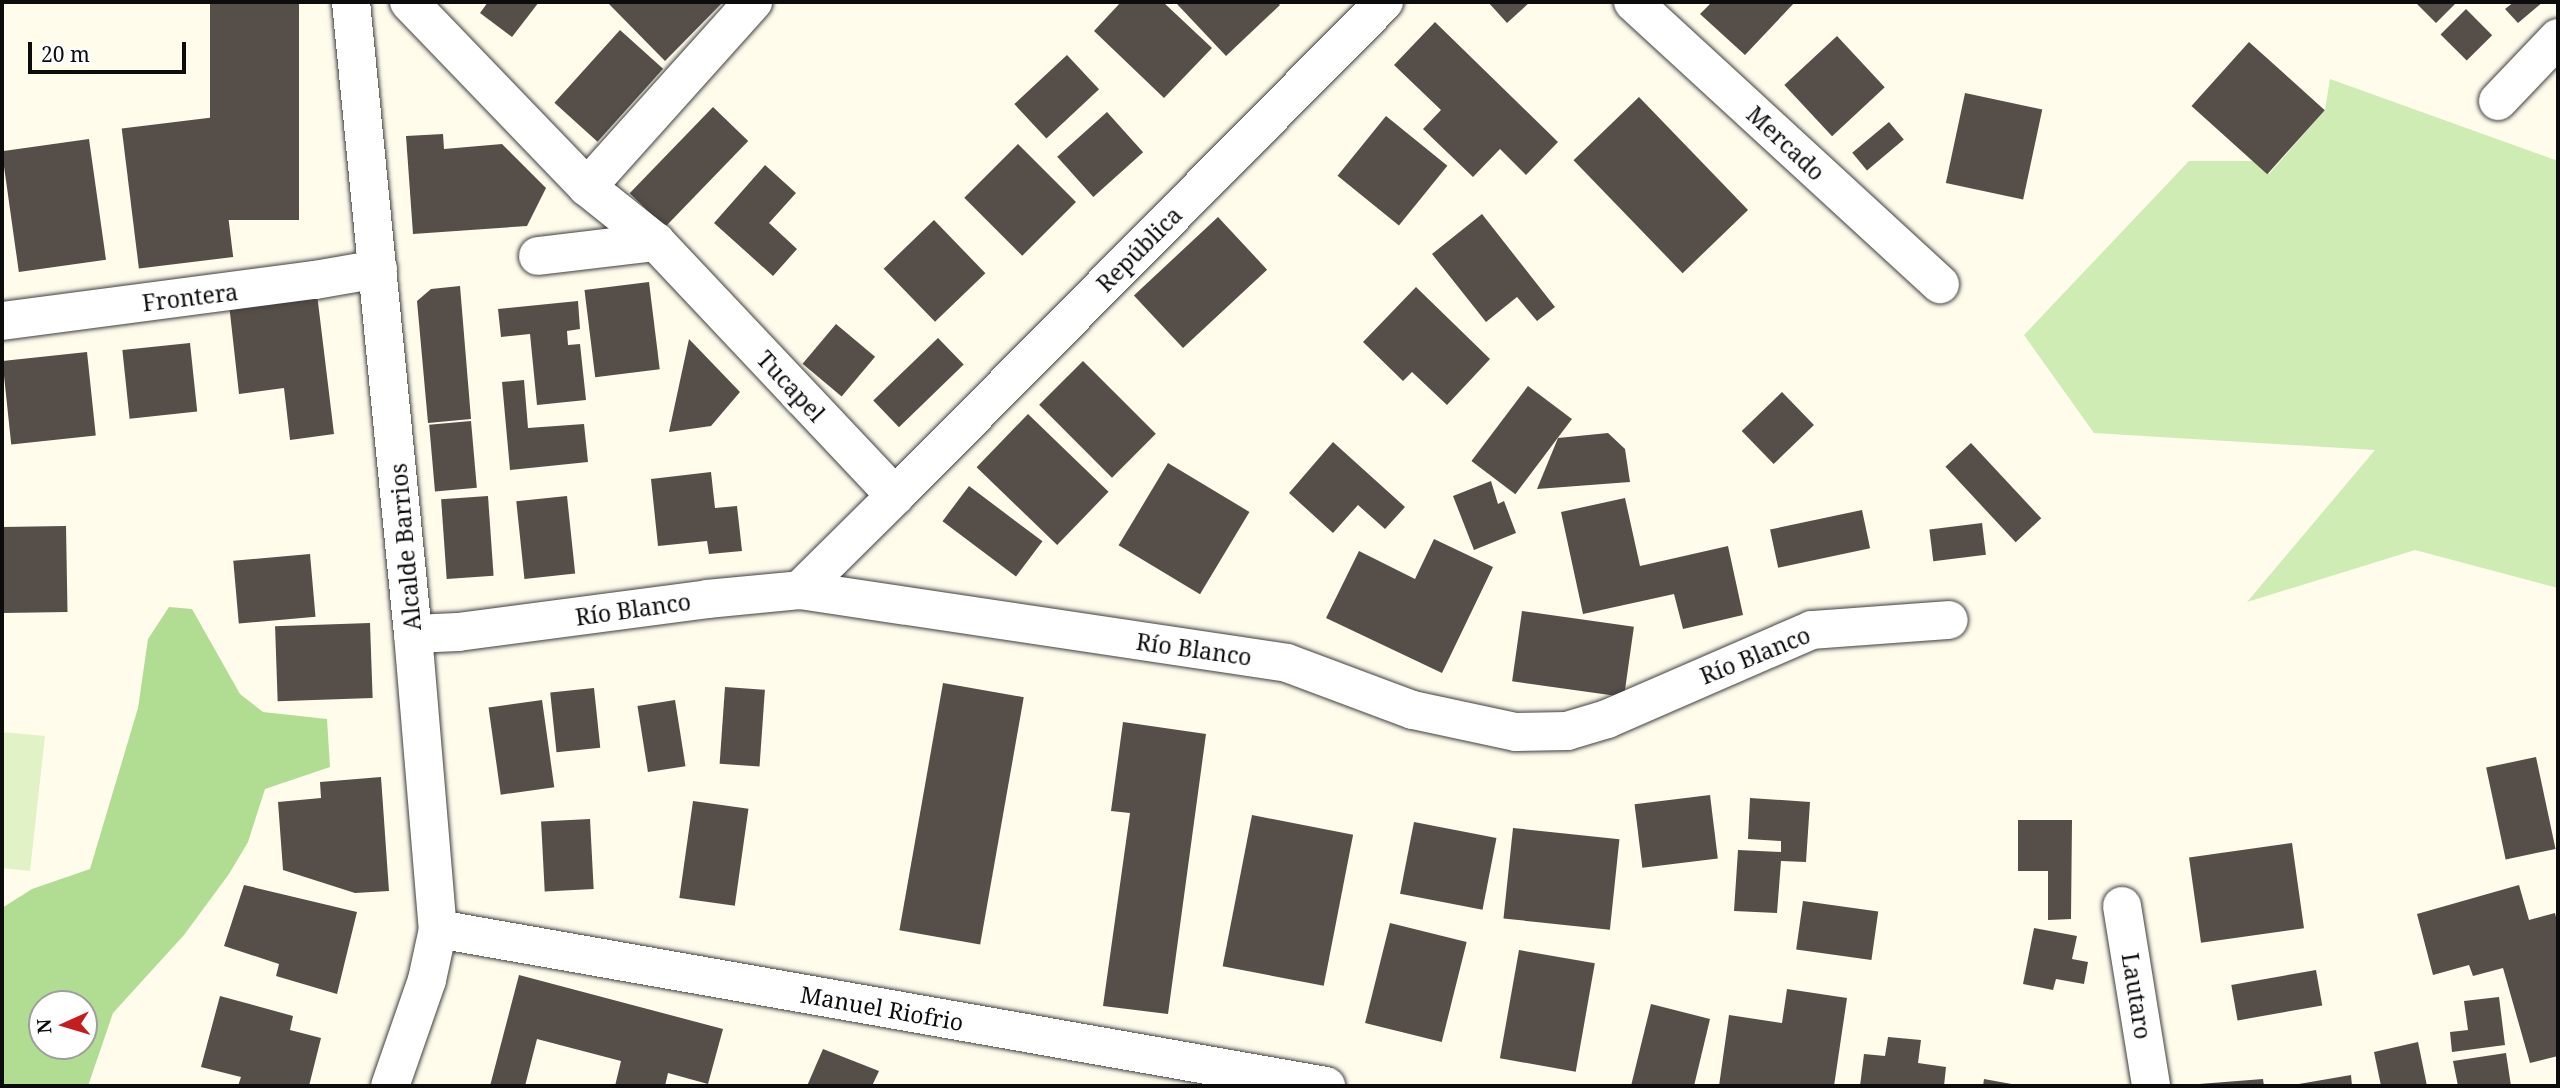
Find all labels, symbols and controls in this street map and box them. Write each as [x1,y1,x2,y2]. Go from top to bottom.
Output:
scale bar [32,28,189,72]
text: 20 m [41,40,90,68]
street label: Mercado [1741,100,1831,186]
street label: República [1091,201,1187,297]
street label: Frontera [141,277,239,317]
street label: Tucapel [751,345,831,427]
street label: Alcalde Barrios [384,462,426,632]
street label: Río Blanco [574,587,692,631]
street label: Río Blanco [1696,620,1814,690]
street label: Río Blanco [1135,627,1253,671]
street label: Lautaro [2117,951,2157,1041]
street label: Manuel Riofrio [798,980,966,1036]
north arrow [28,990,98,1060]
text: N [31,1018,58,1035]

